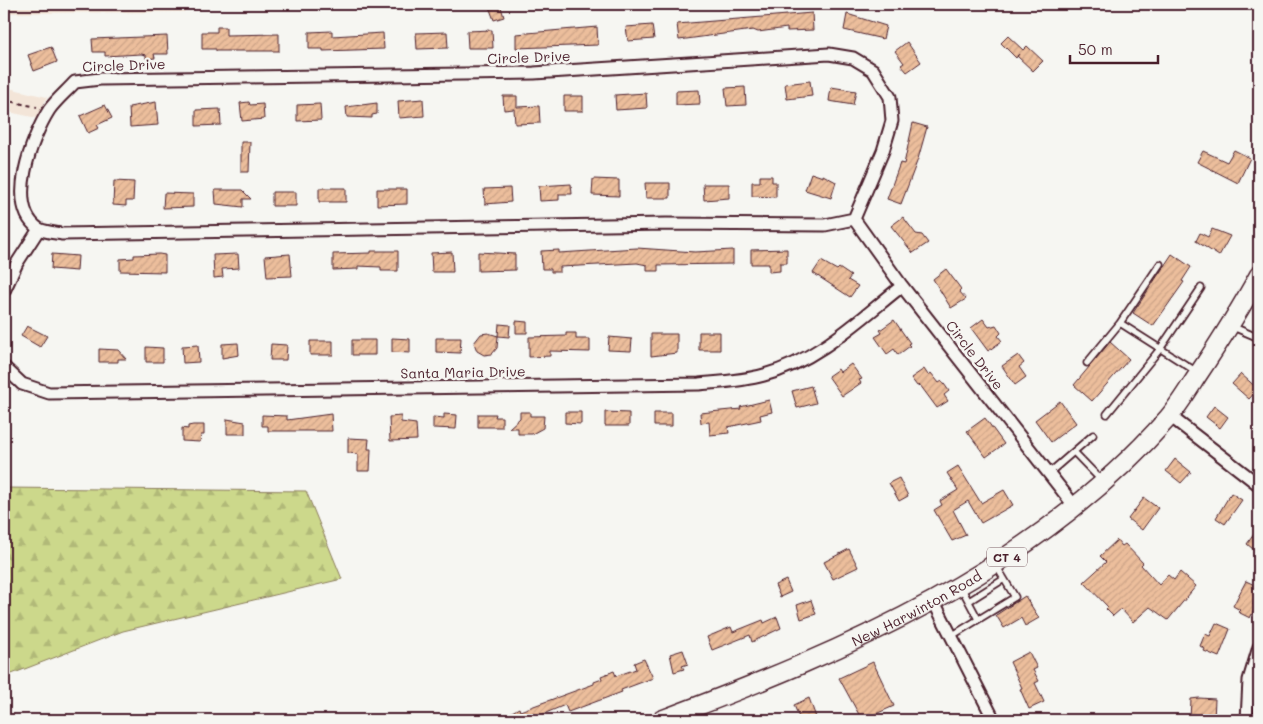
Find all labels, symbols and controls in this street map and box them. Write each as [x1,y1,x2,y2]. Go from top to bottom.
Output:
scale bar [1070,32,1158,64]
text: 50 m [1078,39,1113,59]
street label: Circle Drive [487,46,571,68]
street label: Circle Drive [82,54,166,76]
street label: Circle Drive [942,316,1008,394]
street label: Santa Maria Drive [400,361,526,383]
road number: CT 4 [987,548,1027,566]
street label: New Harwinton Road [848,565,985,650]

